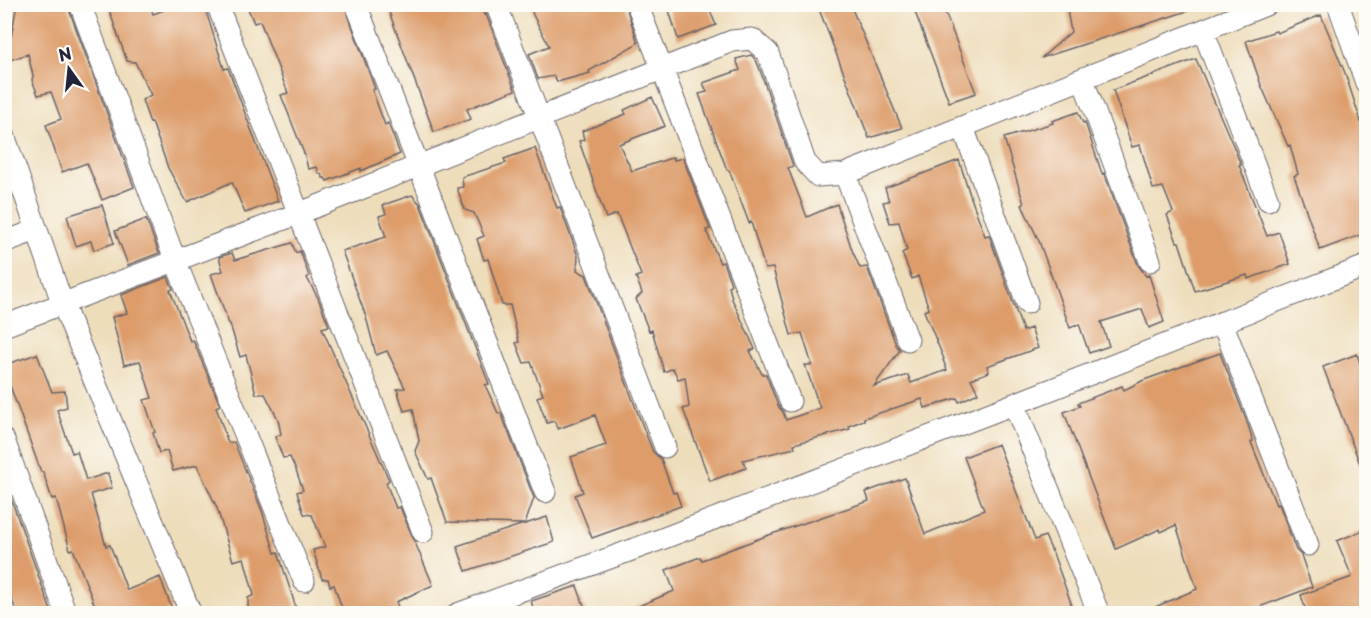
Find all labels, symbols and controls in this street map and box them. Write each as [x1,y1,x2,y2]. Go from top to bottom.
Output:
north arrow [39,39,99,99]
text: N [56,40,74,67]

